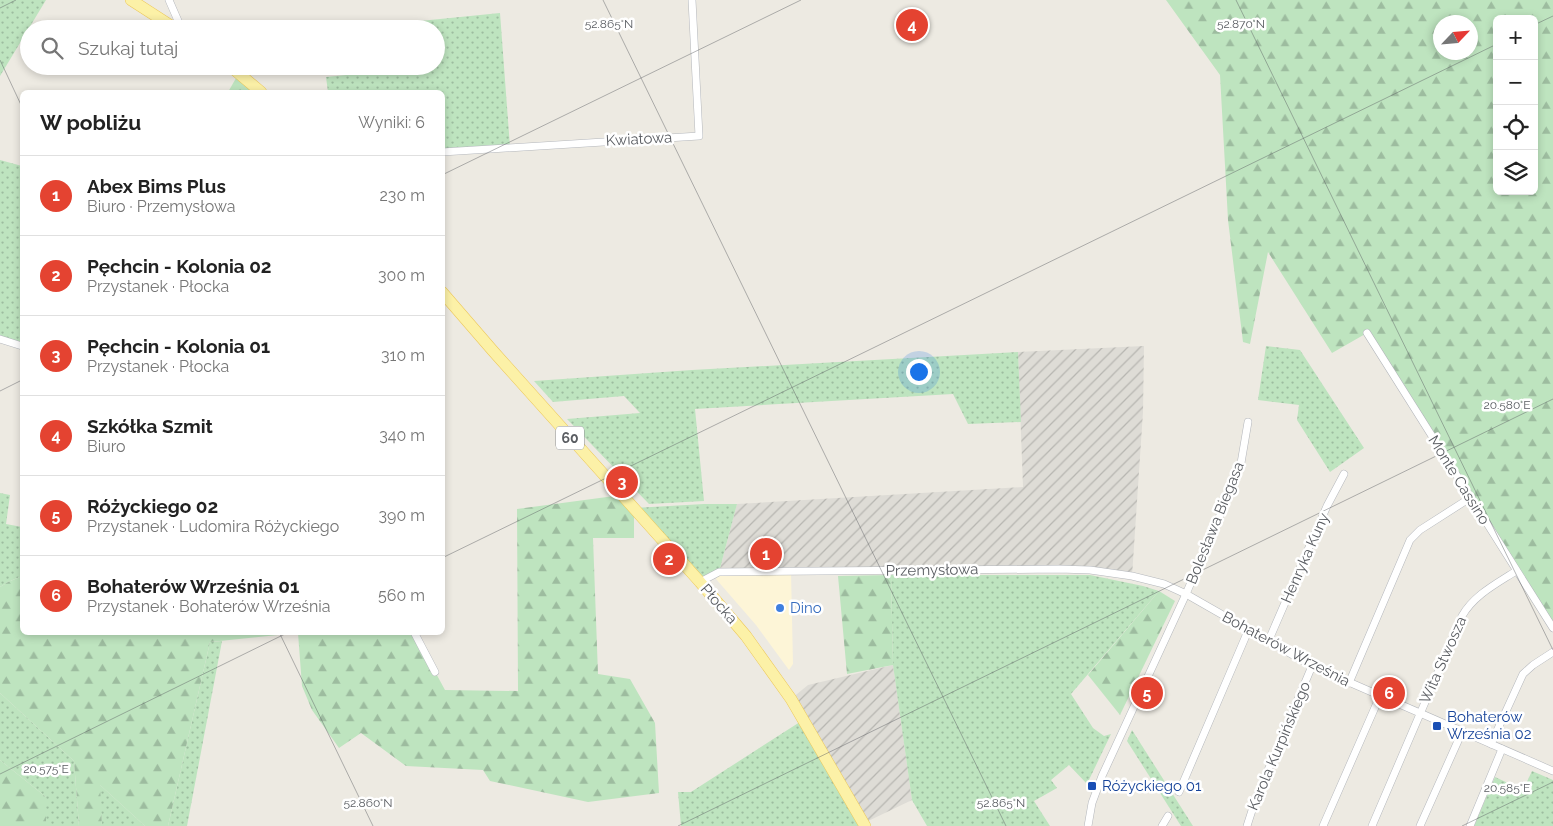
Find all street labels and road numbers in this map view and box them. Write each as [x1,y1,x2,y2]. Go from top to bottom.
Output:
street label: Kwiatowa [605,128,673,150]
road number: 60 [556,426,584,449]
street label: Monte Cassino [1424,432,1494,528]
street label: Bolesława Biegasa [1182,459,1248,587]
street label: Henryka Kuny [1277,510,1333,606]
street label: Przemysłowa [886,560,978,580]
street label: Płocka [697,580,741,628]
street label: Bohaterów Września [1219,608,1353,690]
street label: Wita Stwosza [1416,614,1470,706]
street label: Karola Kurpińskiego [1244,679,1314,813]

